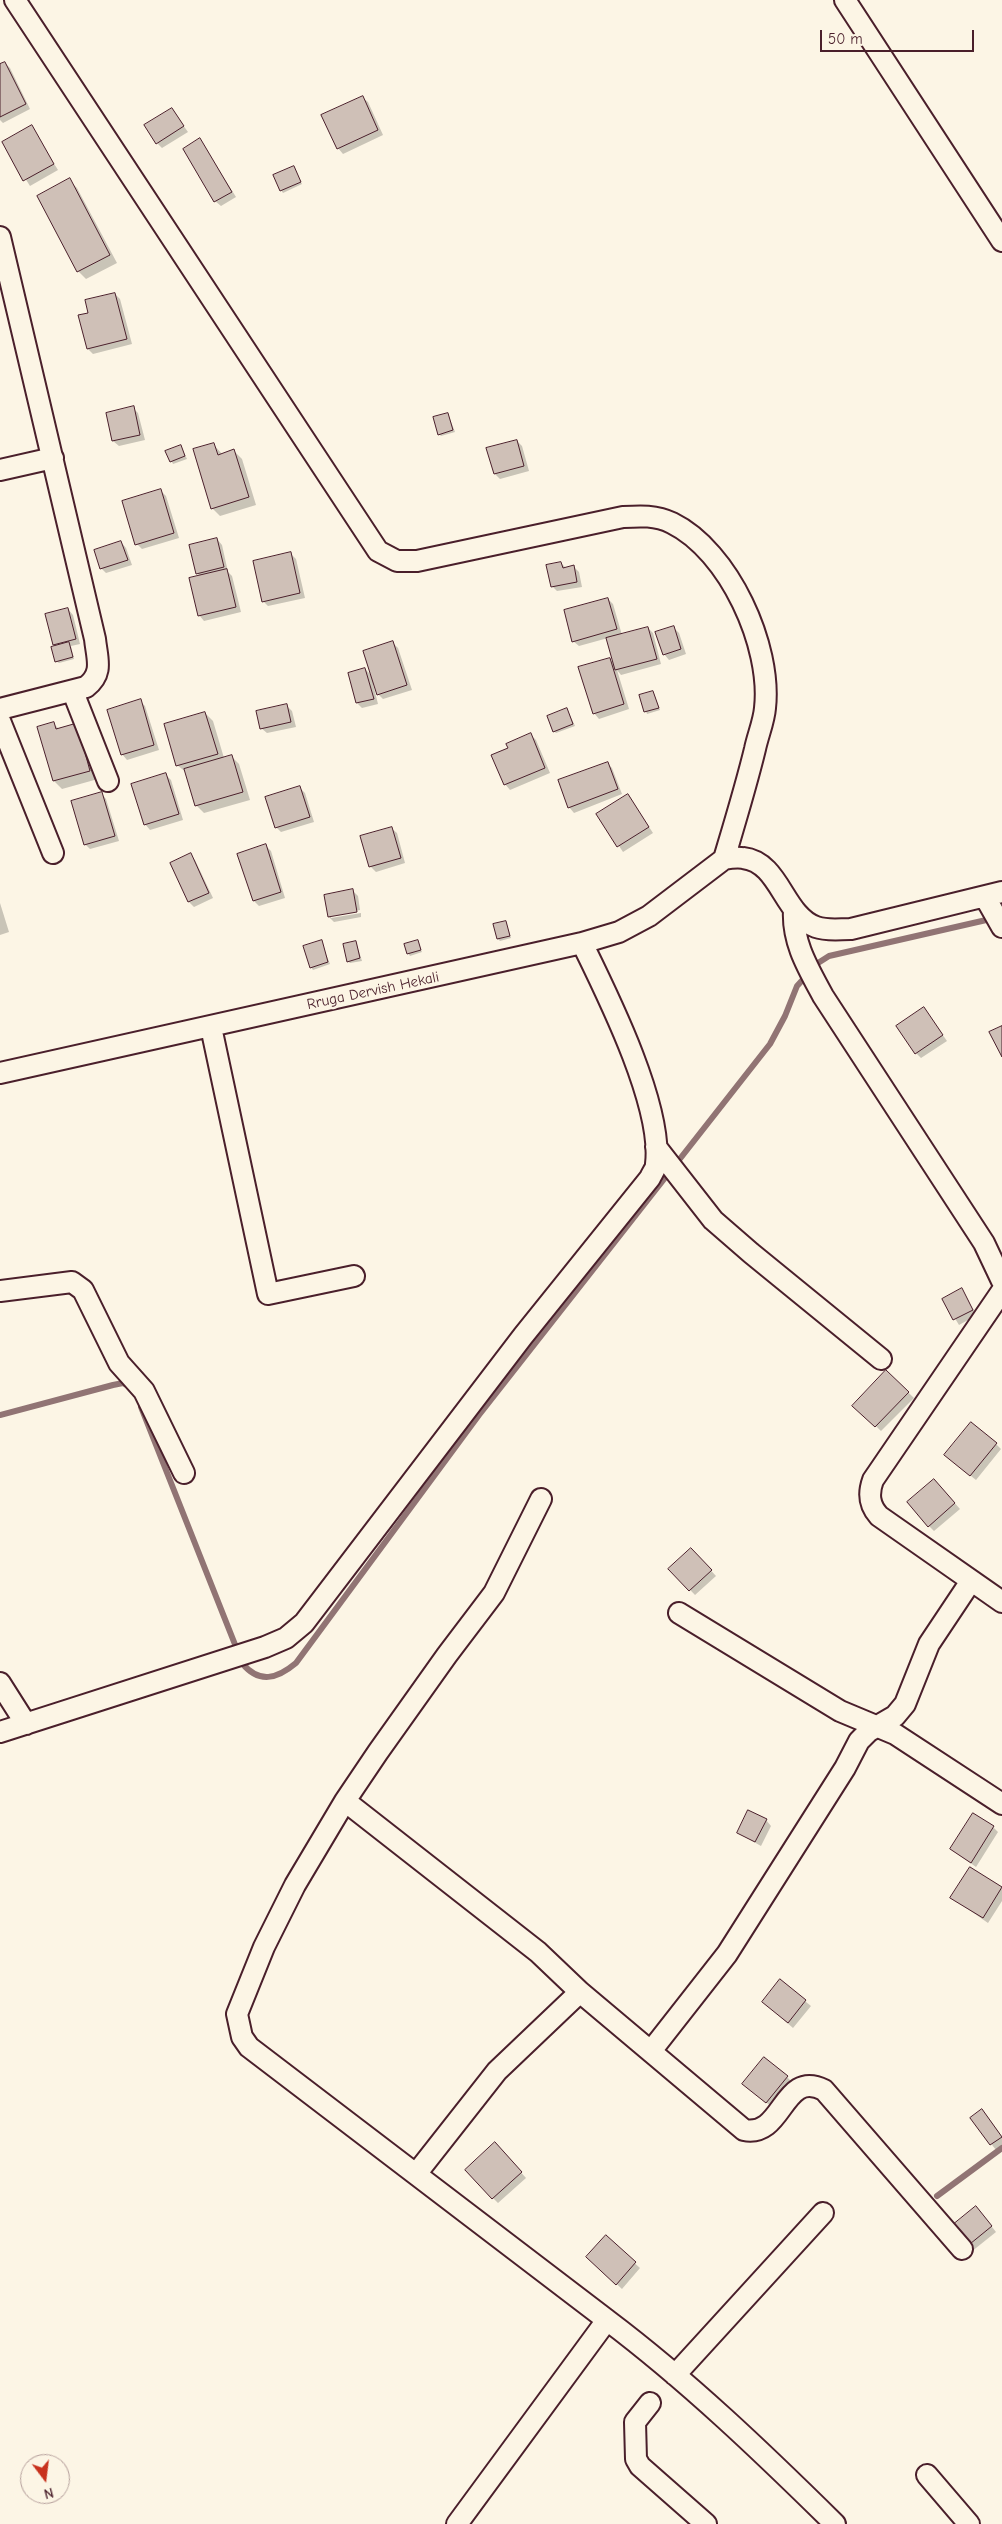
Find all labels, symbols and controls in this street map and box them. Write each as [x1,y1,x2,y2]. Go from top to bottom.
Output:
scale bar [822,20,976,52]
text: 50 m [828,30,863,48]
street label: Rruga Dervish Hekali [305,968,441,1014]
north arrow [20,2454,70,2504]
text: N [42,2484,55,2502]

